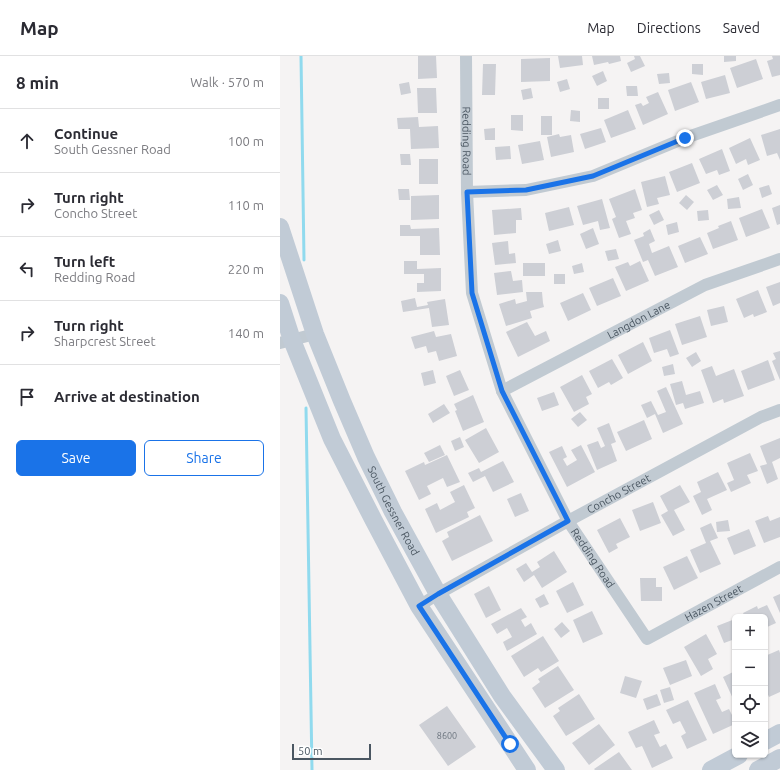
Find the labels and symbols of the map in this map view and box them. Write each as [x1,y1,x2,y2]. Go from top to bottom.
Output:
street label: Redding Road [460,106,473,176]
route end [676,129,694,147]
street label: Langdon Lane [605,298,672,341]
street label: South Gessner Road [365,464,422,557]
street label: Concho Street [585,471,653,516]
street label: Redding Road [569,526,617,590]
street label: Hazen Street [683,582,745,624]
house number: 8600 [437,731,457,741]
route start [501,735,519,753]
scale bar [292,742,371,761]

